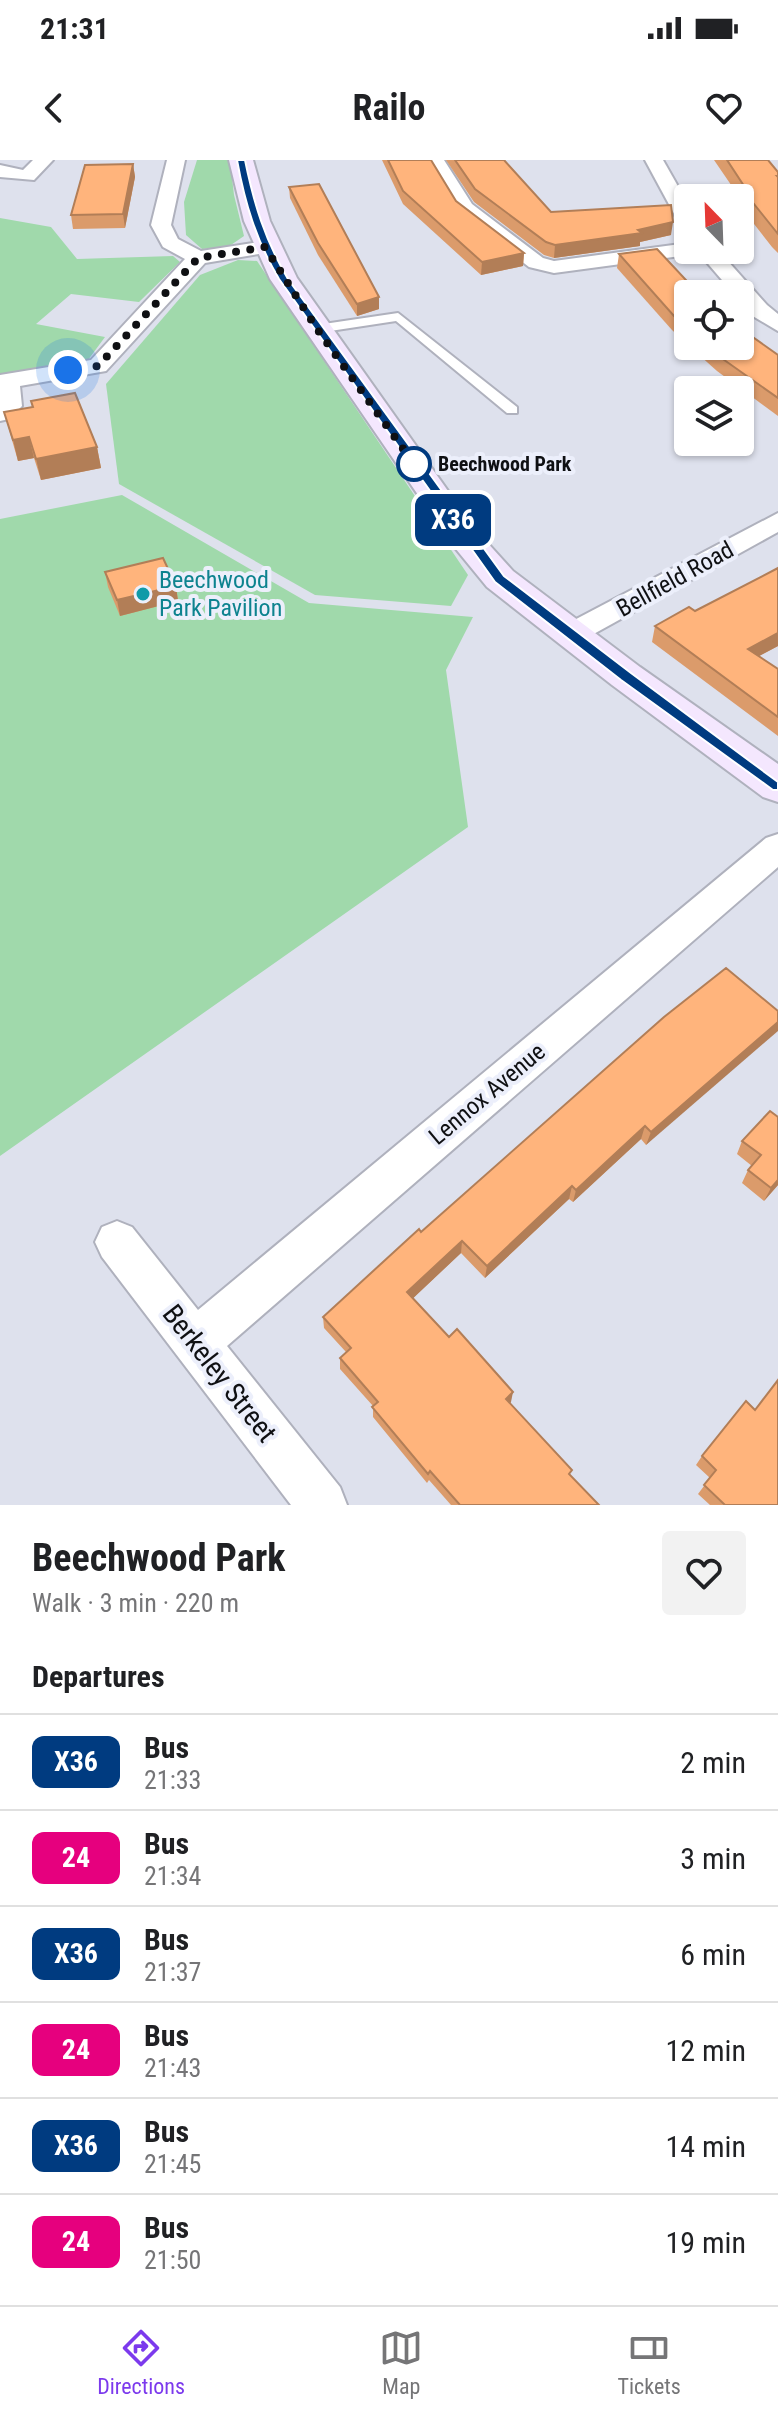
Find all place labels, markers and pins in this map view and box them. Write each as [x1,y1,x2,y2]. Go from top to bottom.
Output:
marker: Beechwood Park [397,447,431,481]
place label: Beechwood Park [438,452,572,476]
place label: Beechwood Park Pavilion [159,566,282,622]
marker: Beechwood Park Pavilion [134,585,152,603]

